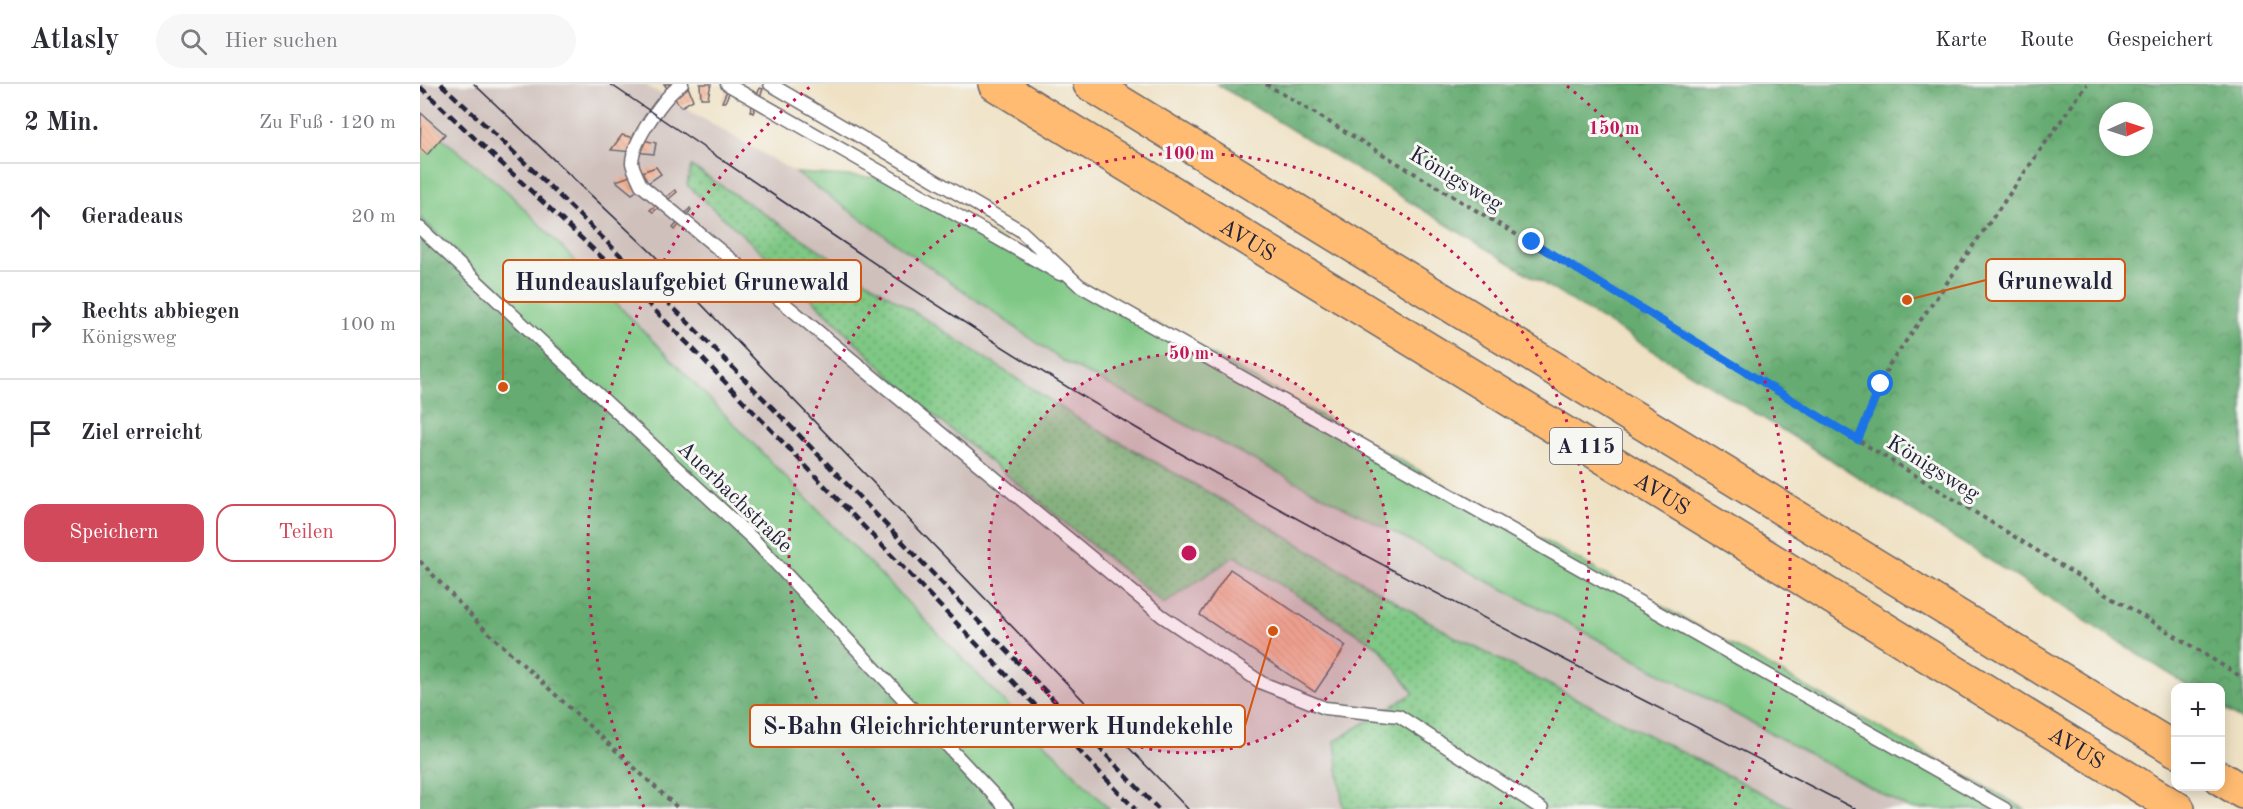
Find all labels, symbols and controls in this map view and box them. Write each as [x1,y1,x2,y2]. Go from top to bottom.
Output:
search box [156,14,576,68]
icon: search [177,25,210,58]
text: Atlasly [30,27,120,55]
text: Hier suchen [225,30,338,52]
text: Karte [1935,30,1987,51]
text: Route [2020,30,2074,51]
text: Gespeichert [2107,30,2213,51]
north arrow [2099,102,2153,156]
text: 2 Min. [24,110,99,136]
text: Zu Fuß · 120 m [259,113,396,133]
text: 150 m [1589,120,1639,138]
street label: Königsweg [1405,143,1507,216]
text: 100 m [1164,145,1214,163]
icon: ahead [24,201,57,234]
text: Geradeaus [81,206,183,228]
text: 20 m [351,207,396,227]
street label: AVUS [1215,216,1279,266]
route end [1518,228,1544,254]
callout: Grunewald [1986,259,2125,301]
callout: Hundeauslaufgebiet Grunewald [503,260,861,302]
text: Grunewald [1997,271,2113,295]
text: Hundeauslaufgebiet Grunewald [515,272,849,296]
text: Rechts abbiegen [81,301,240,323]
icon: right [24,309,57,342]
text: 100 m [340,315,396,335]
text: Königsweg [81,328,176,348]
text: 50 m [1169,345,1209,363]
route start [1867,370,1893,396]
icon: arrive [24,417,57,450]
text: Ziel erreicht [81,422,202,444]
road number: A 115 [1550,428,1622,464]
street label: Königsweg [1883,432,1983,506]
street label: Auerbachstraße [673,437,796,558]
street label: AVUS [1630,470,1693,520]
button: Speichern [24,504,204,562]
button: Teilen [216,504,396,562]
centre of rings [1179,543,1199,563]
map controls [2171,683,2225,791]
button: + [2171,683,2225,737]
callout: S-Bahn Gleichrichterunterwerk Hundekehle [750,705,1245,747]
text: S-Bahn Gleichrichterunterwerk Hundekehle [763,716,1233,740]
street label: AVUS [2044,723,2108,774]
button: − [2171,737,2225,791]

